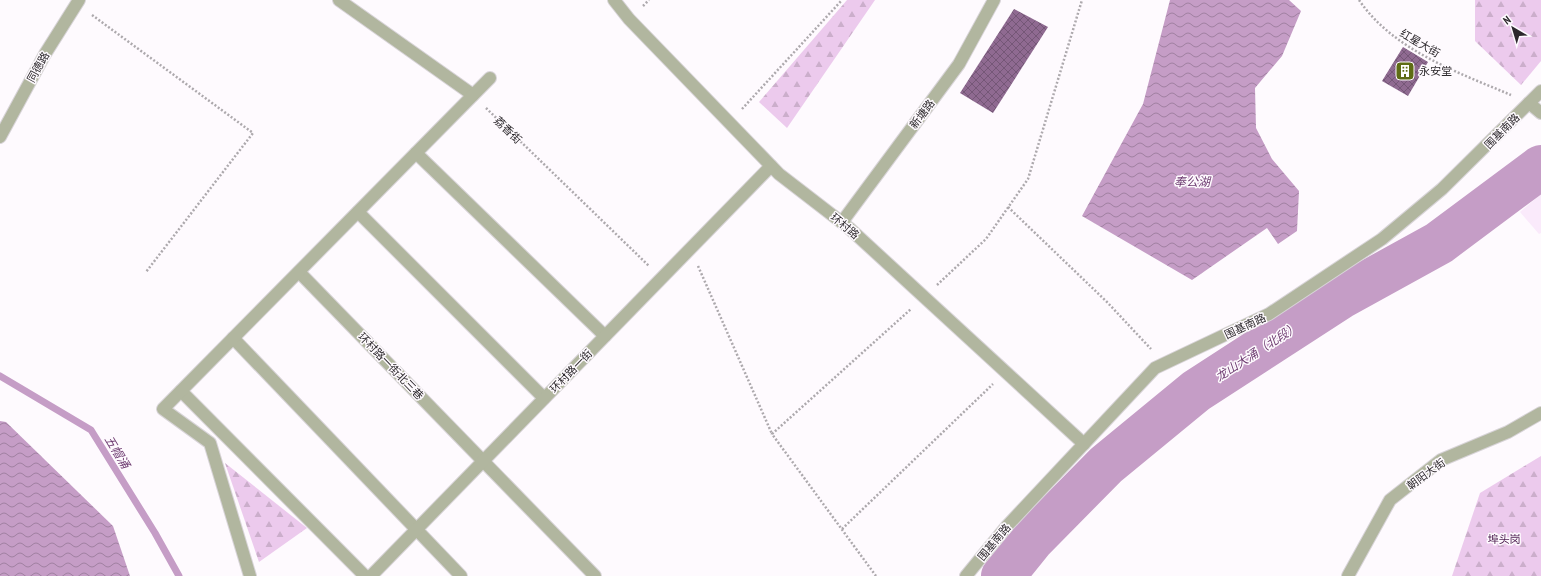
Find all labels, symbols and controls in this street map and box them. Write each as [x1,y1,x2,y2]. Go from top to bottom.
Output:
north arrow [1493,8,1533,48]
text: N [1500,13,1514,27]
street label: 红星大街 [1397,26,1443,60]
street label: 同德路 [24,49,52,85]
building icon: 永安堂 [1394,60,1416,82]
place label: 永安堂 [1419,64,1452,78]
street label: 新塘路 [906,97,938,131]
street label: 围基南路 [1481,110,1523,152]
street label: 荔香街 [491,114,525,146]
water label: 奉公湖 [1174,174,1212,189]
street label: 环村路 [828,210,862,242]
street label: 围基南路 [1222,310,1268,342]
water label: 龙山大涌（北段） [1212,319,1301,384]
street label: 环村路一街北三巷 [355,329,427,403]
street label: 环村路一街 [547,346,595,396]
water label: 五帽涌 [102,432,134,473]
street label: 朝阳大街 [1404,455,1448,493]
street label: 围基南路 [974,521,1014,563]
park label: 埠头岗 [1488,532,1521,546]

